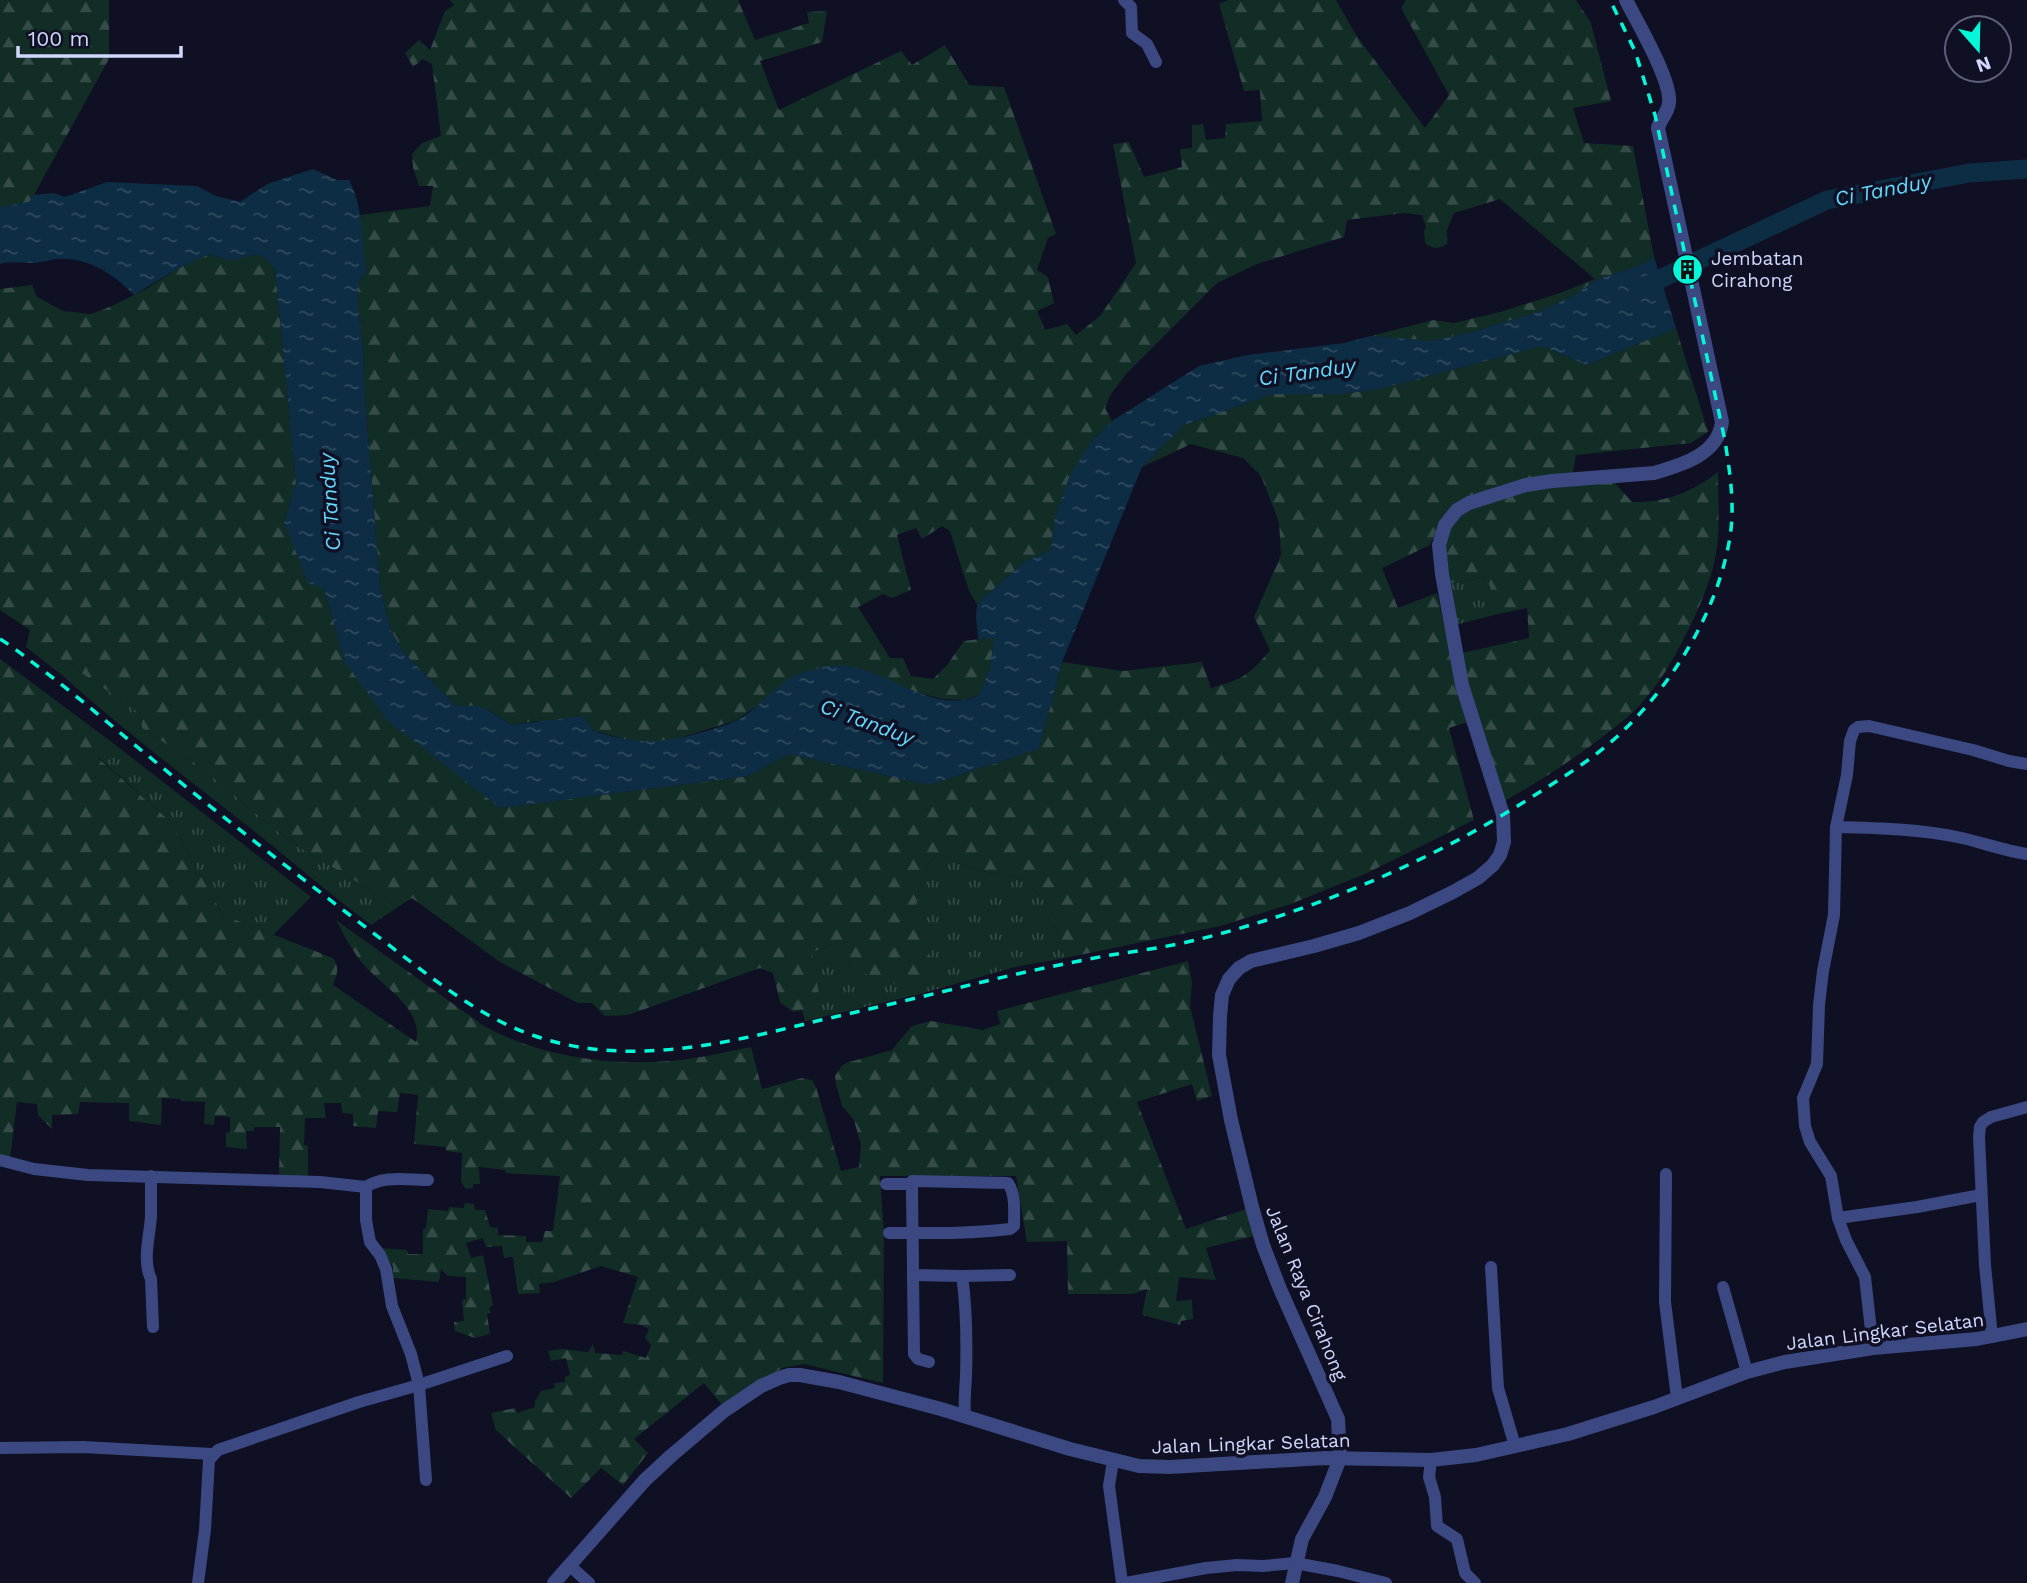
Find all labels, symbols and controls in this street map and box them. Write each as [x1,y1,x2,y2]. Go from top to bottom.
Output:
scale bar [18,14,180,58]
north arrow [1943,14,2013,84]
text: 100 m [28,26,90,51]
text: N [1973,51,1994,78]
water label: Ci Tanduy [1832,168,1935,211]
place label: Jembatan Cirahong [1711,247,1803,292]
building icon: Jembatan Cirahong [1671,252,1705,286]
water label: Ci Tanduy [1257,352,1359,391]
water label: Ci Tanduy [314,451,345,552]
water label: Ci Tanduy [817,693,919,751]
street label: Jalan Raya Cirahong [1261,1202,1352,1385]
street label: Jalan Lingkar Selatan [1785,1308,1985,1355]
street label: Jalan Lingkar Selatan [1151,1429,1351,1458]

